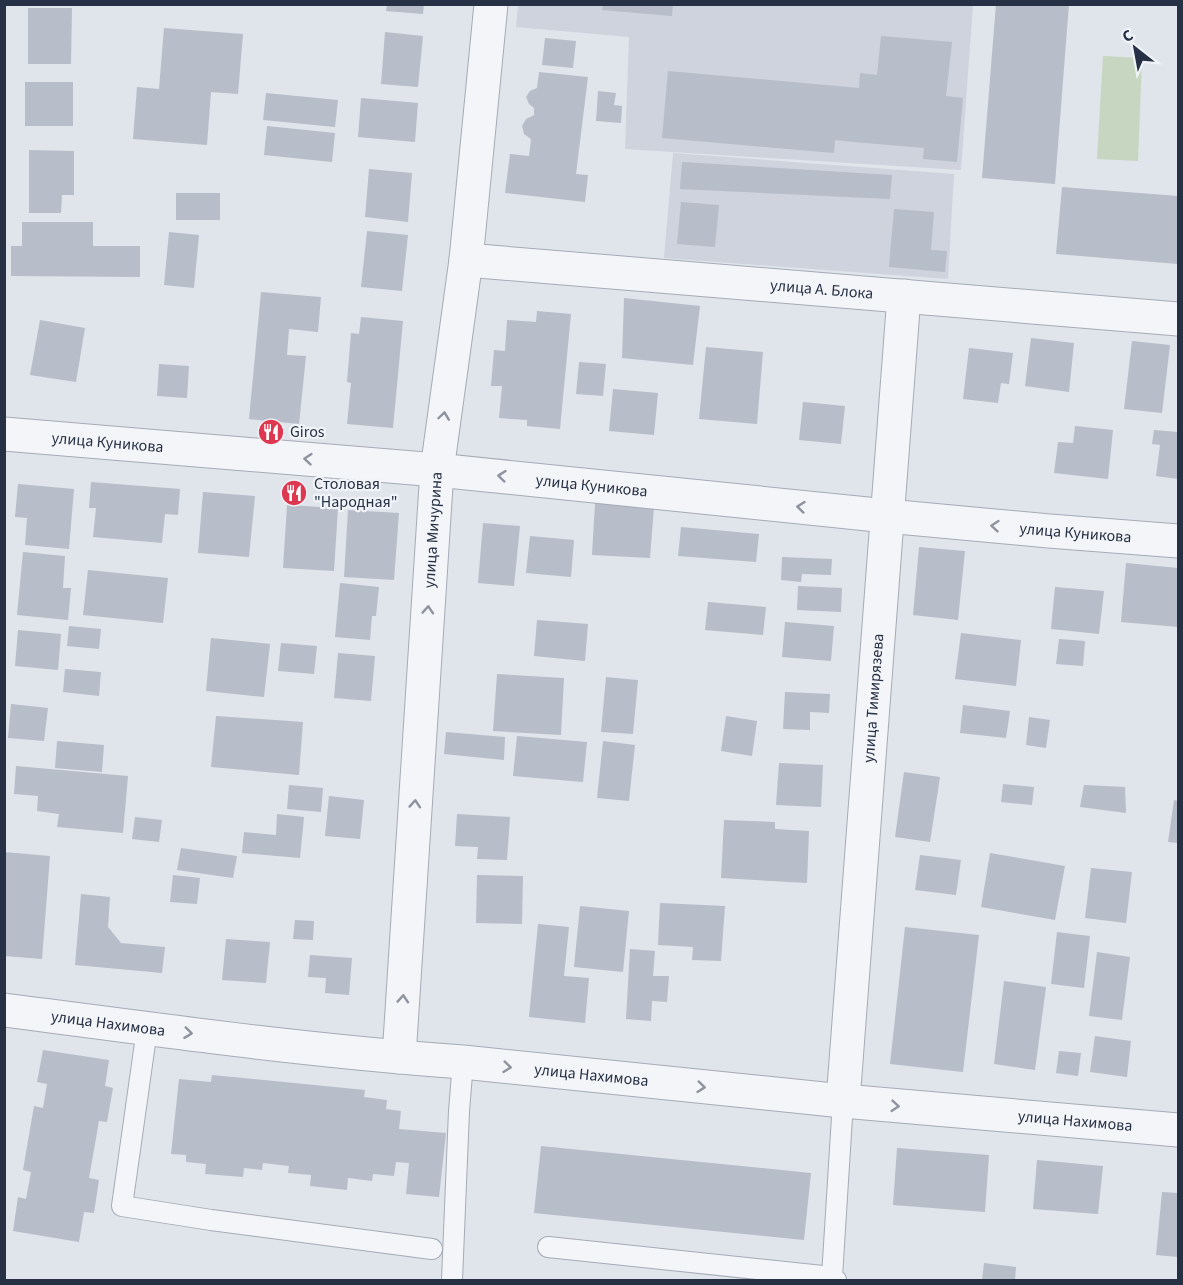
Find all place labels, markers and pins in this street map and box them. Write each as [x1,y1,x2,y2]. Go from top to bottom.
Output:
restaurant icon: Giros [256,417,286,447]
place label: Giros [290,421,325,443]
place label: Столовая "Народная" [314,473,398,513]
restaurant icon: Столовая "Народная" [279,478,309,508]

